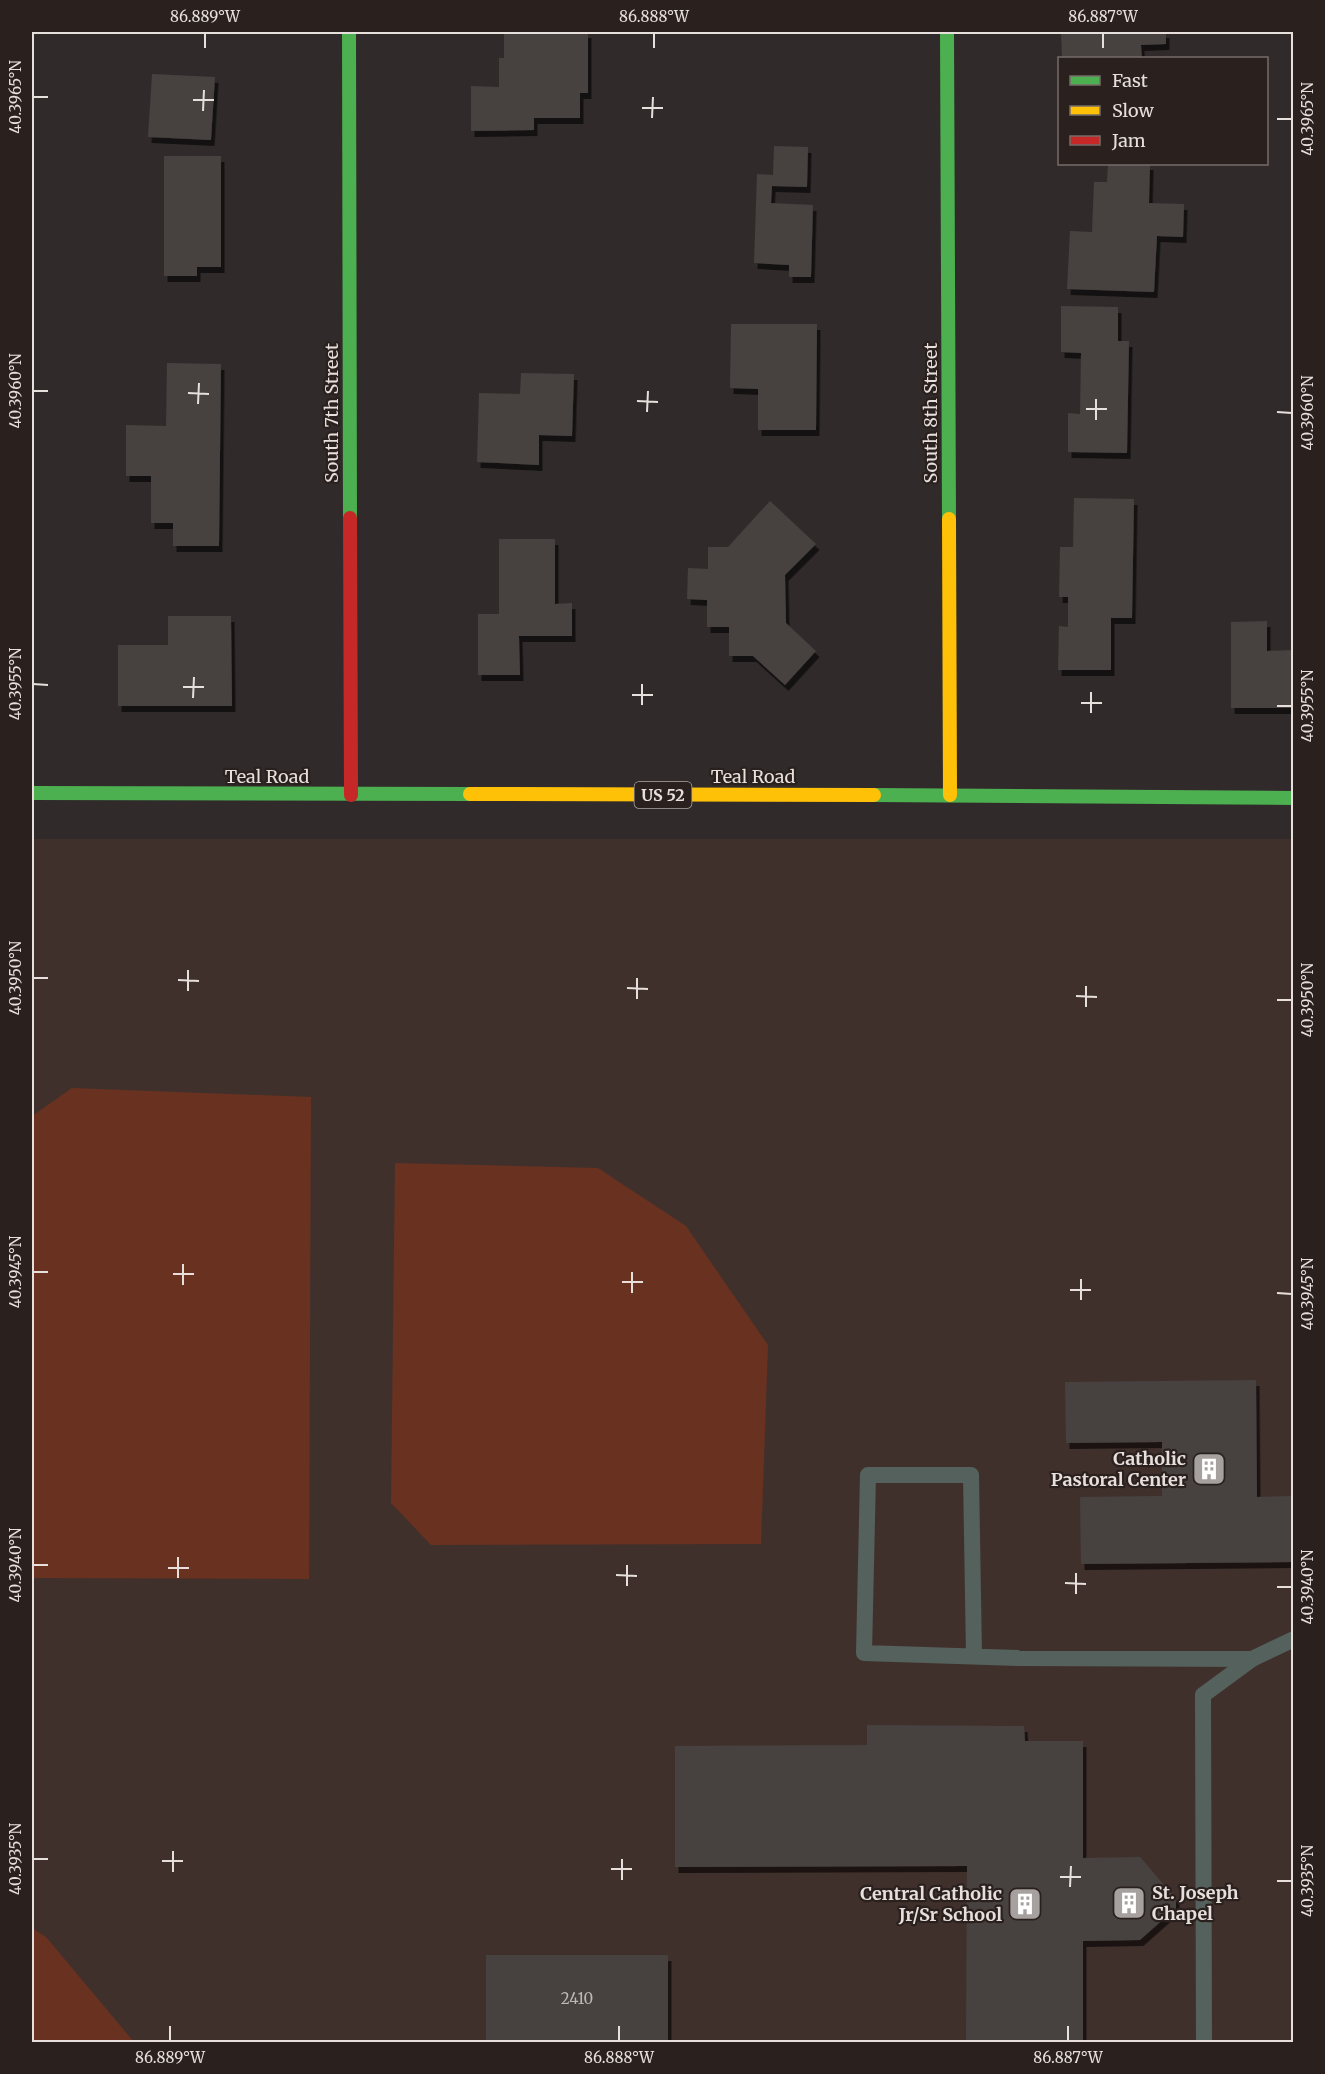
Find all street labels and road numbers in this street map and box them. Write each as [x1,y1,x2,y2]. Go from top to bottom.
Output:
street label: South 7th Street [320,343,343,483]
street label: South 8th Street [919,343,942,483]
street label: Teal Road [225,765,309,788]
street label: Teal Road [711,765,795,788]
road number: US 52 [634,782,692,808]

